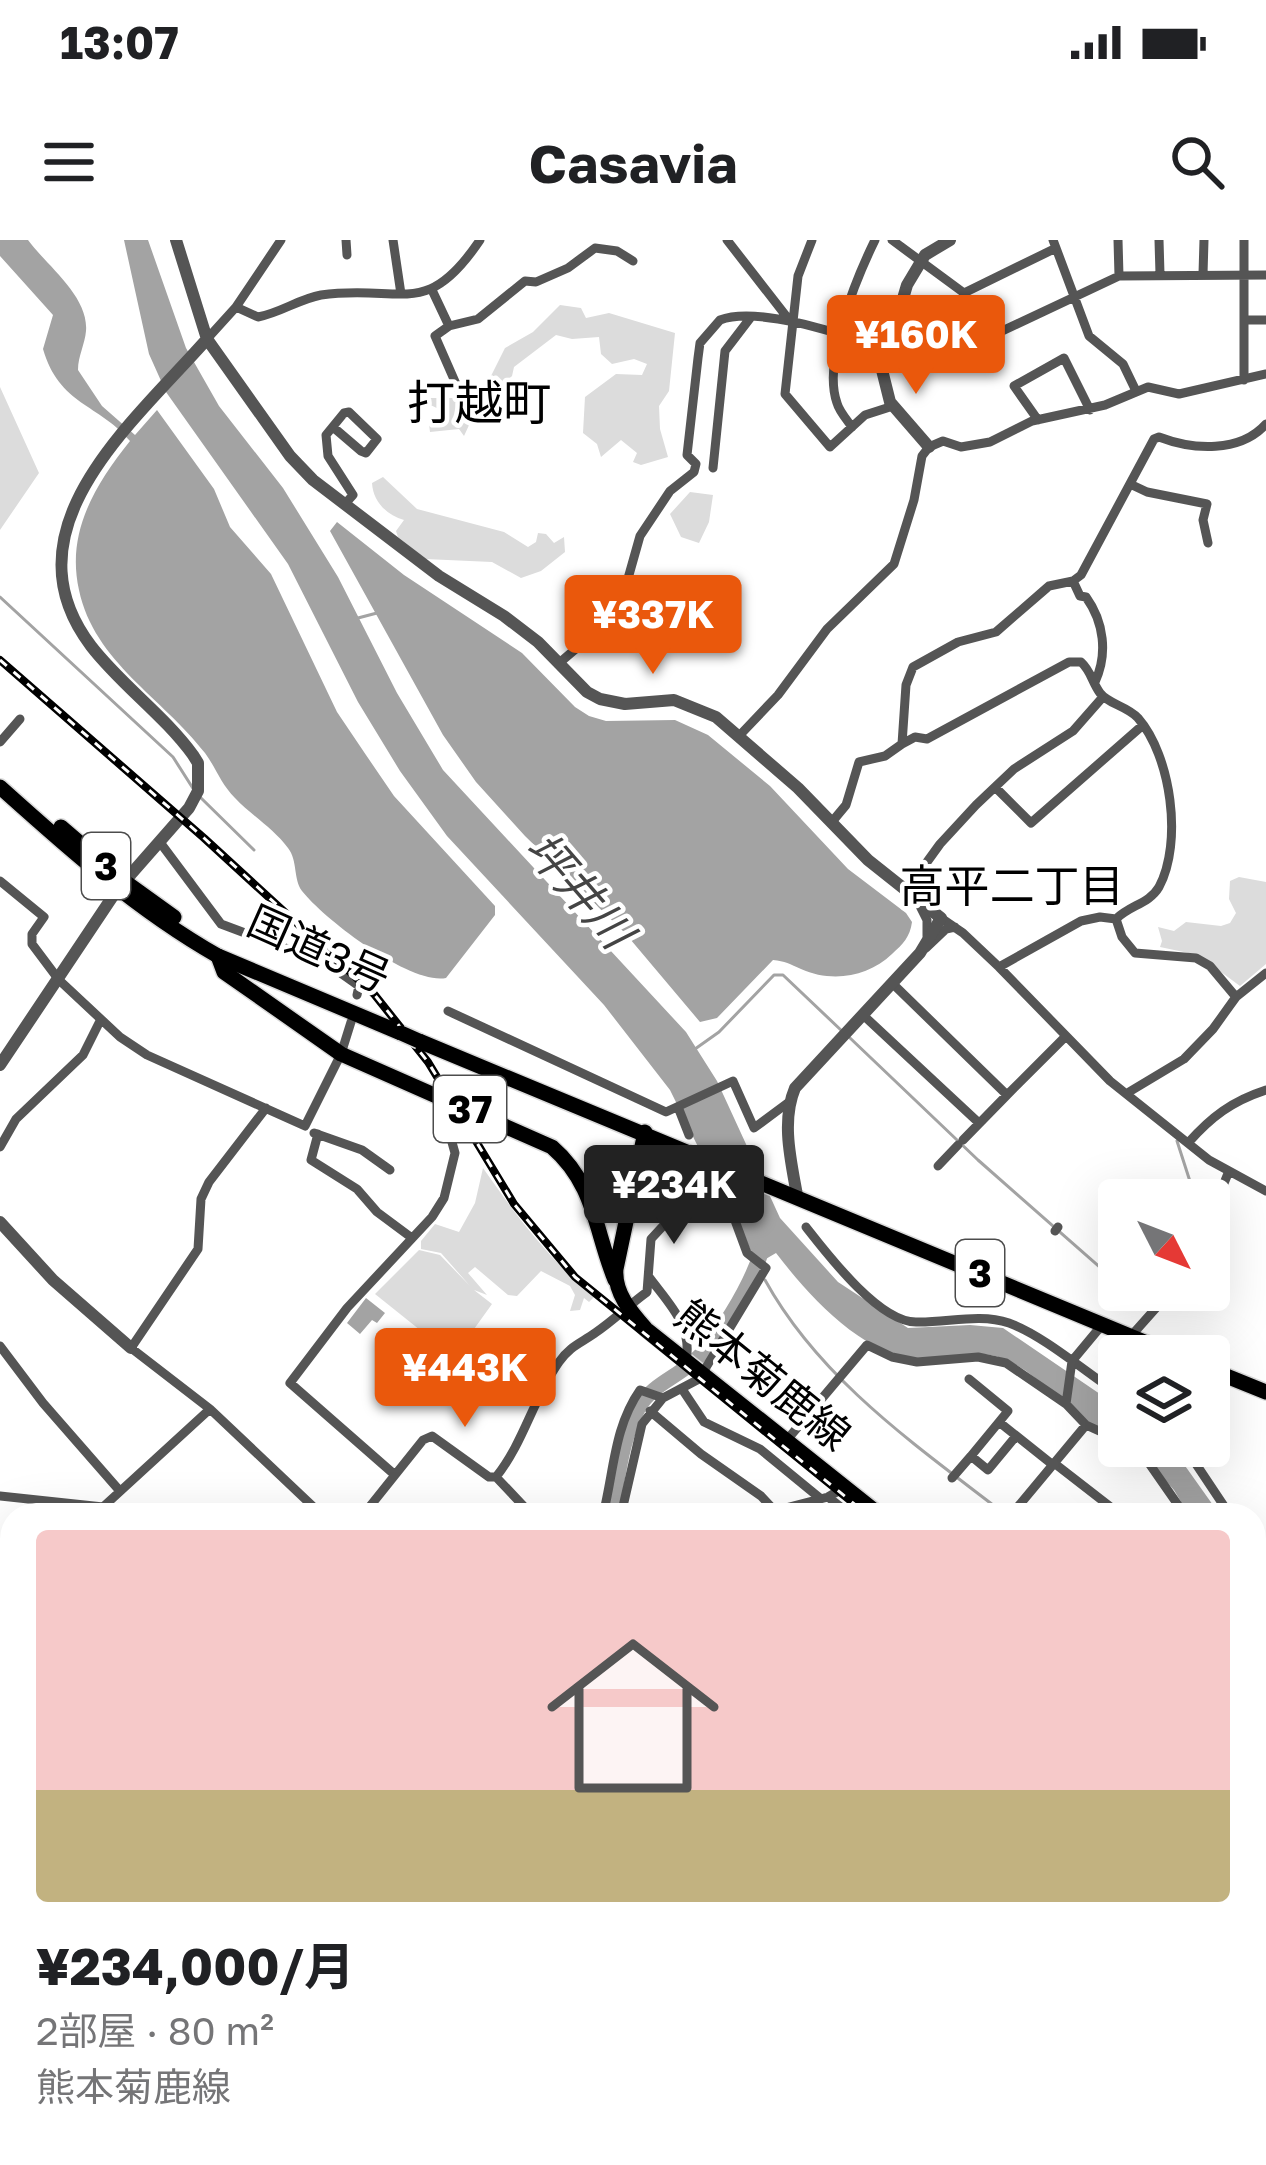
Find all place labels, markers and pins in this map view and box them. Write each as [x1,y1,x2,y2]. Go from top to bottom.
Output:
pin: ¥160K [832,295,1000,397]
pin: ¥337K [569,575,737,677]
pin: ¥234K [590,1145,758,1247]
pin: ¥443K [381,1328,549,1430]

